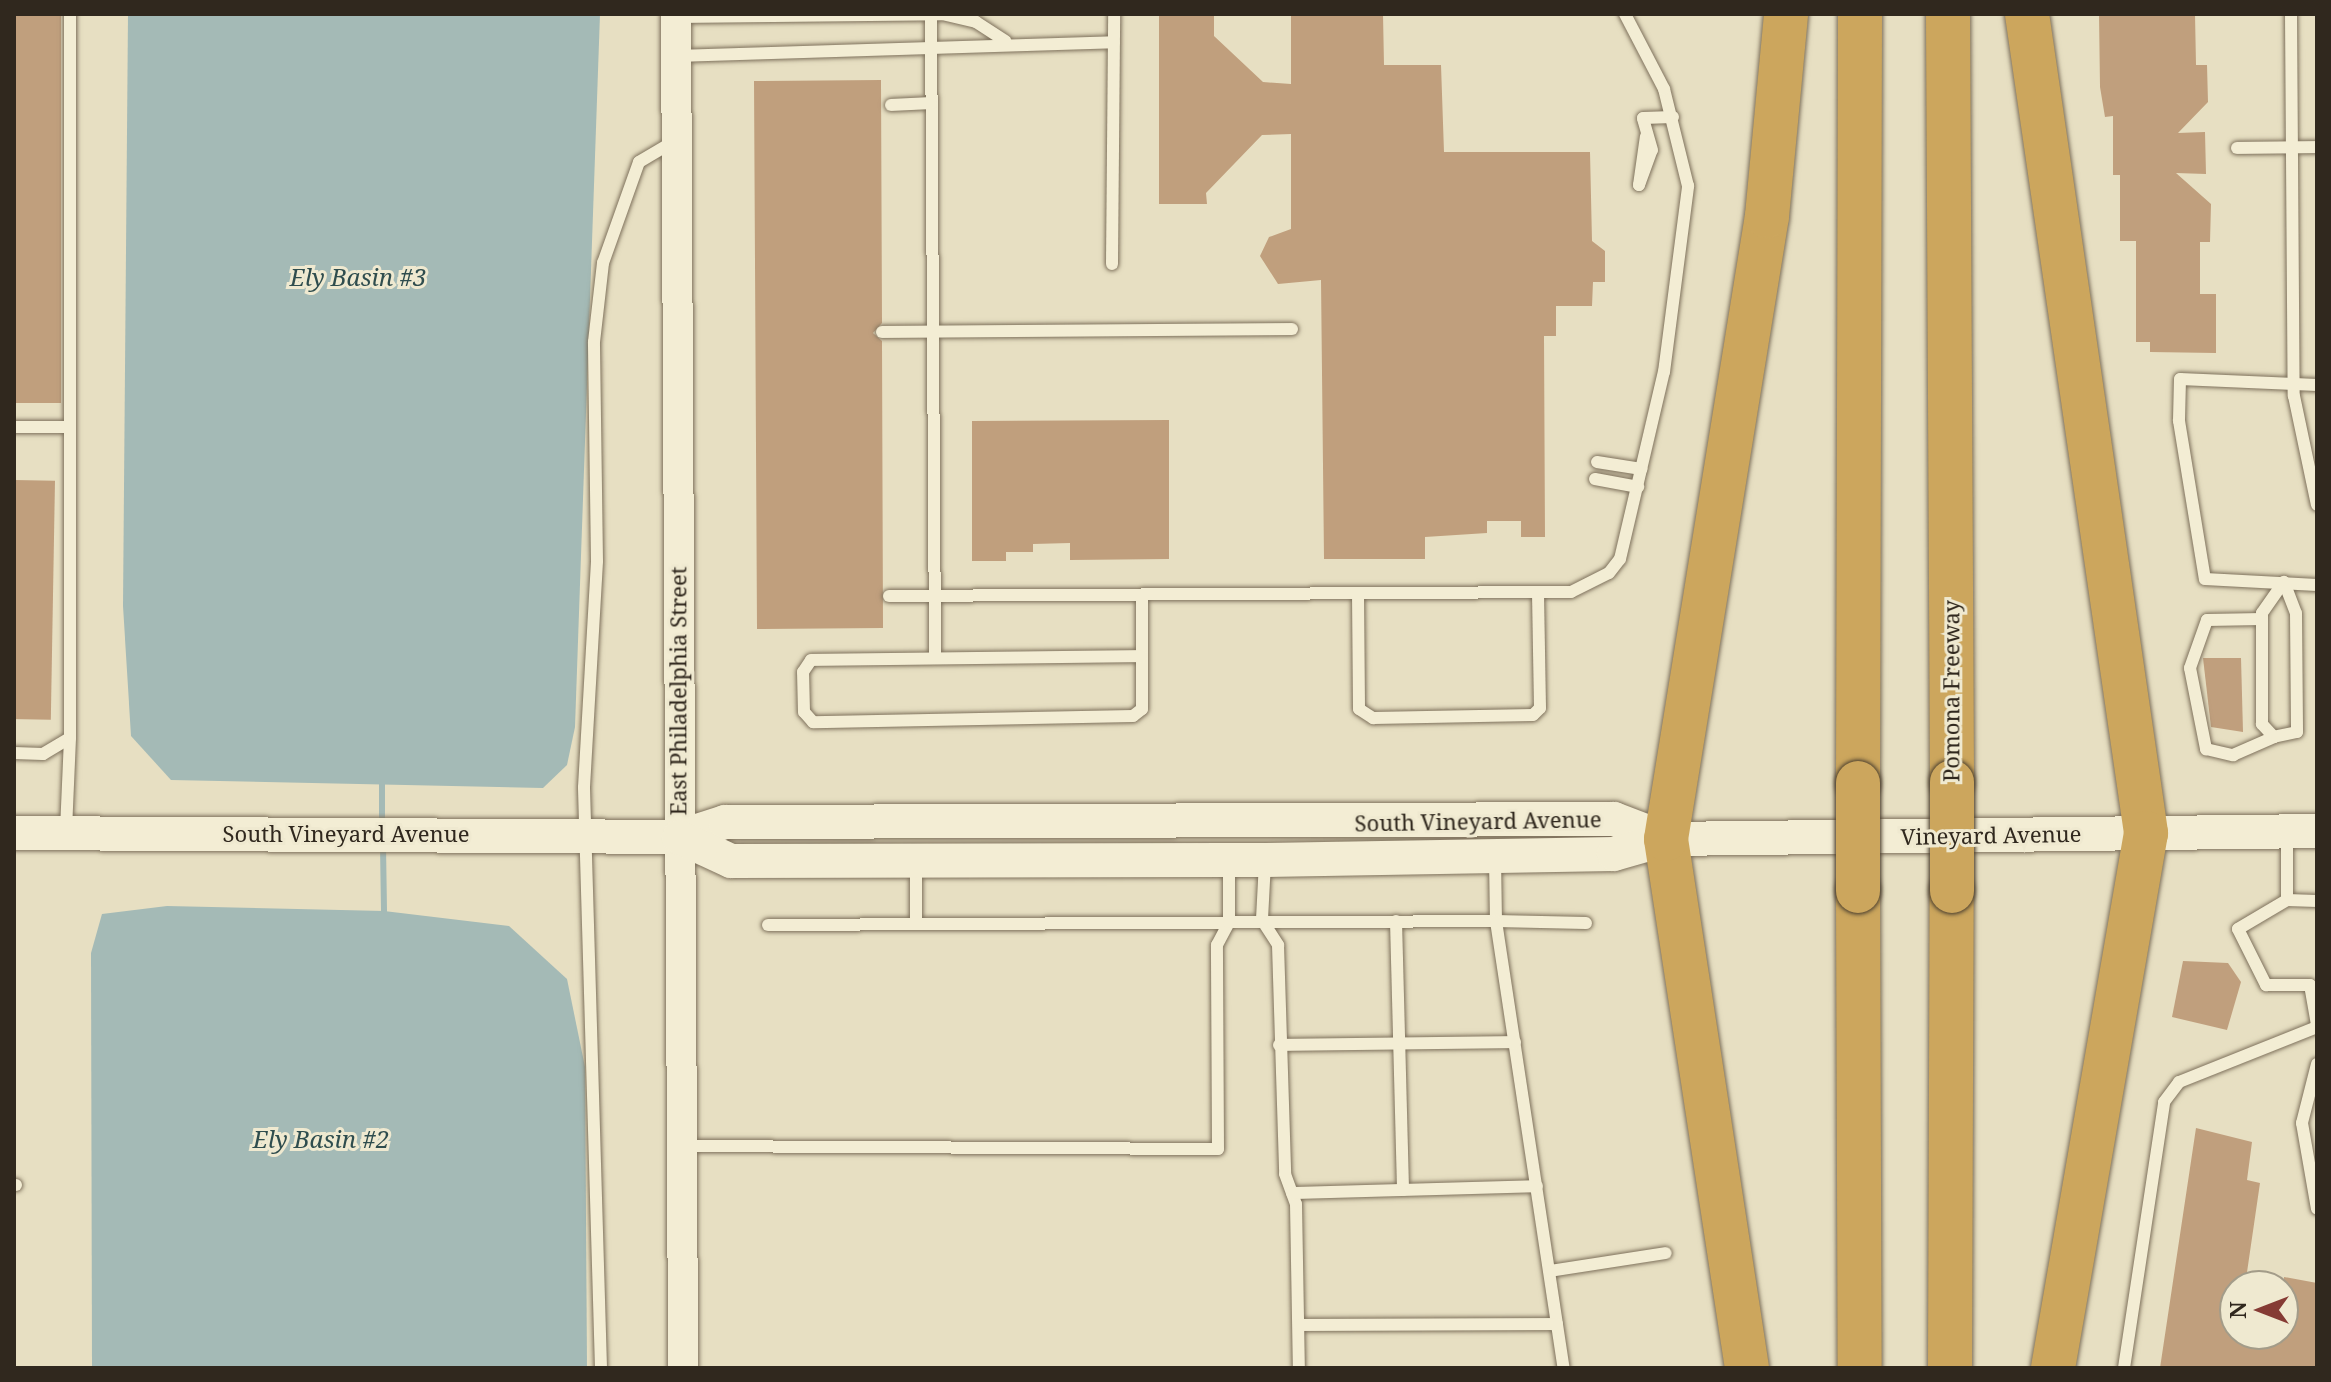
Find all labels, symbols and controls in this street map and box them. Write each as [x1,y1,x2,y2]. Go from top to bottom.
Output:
water label: Ely Basin #3 [290,263,426,291]
street label: East Philadelphia Street [665,566,691,816]
street label: Pomona Freeway [1938,600,1964,782]
street label: South Vineyard Avenue [1354,806,1602,836]
street label: Vineyard Avenue [1900,820,2082,850]
street label: South Vineyard Avenue [223,821,469,847]
water label: Ely Basin #2 [253,1125,389,1153]
north arrow [2219,1270,2299,1350]
text: N [2222,1301,2252,1319]

